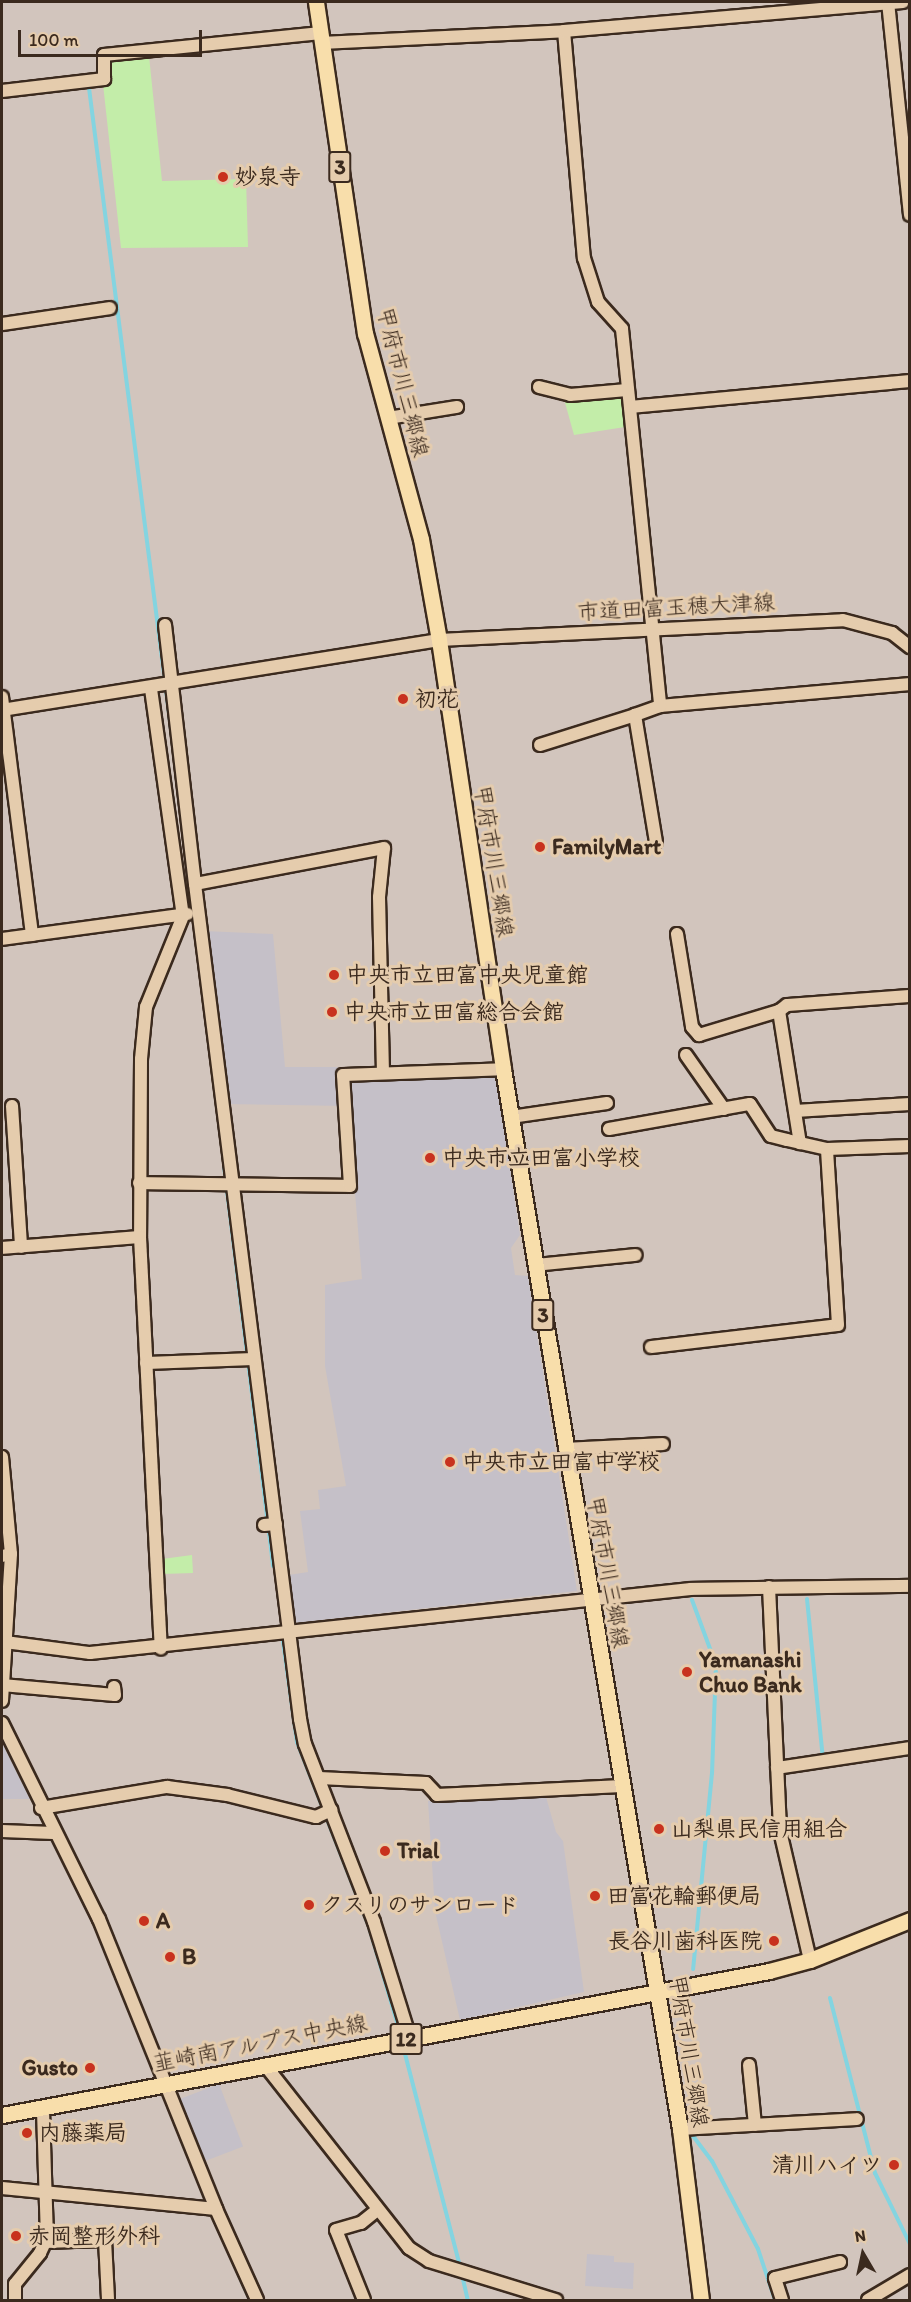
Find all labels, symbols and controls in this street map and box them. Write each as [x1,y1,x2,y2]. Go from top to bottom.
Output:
scale bar [21,18,206,56]
text: 100 m [29,29,79,51]
road number: 3 [328,149,352,185]
place label: 妙泉寺 [235,164,301,190]
marker: 妙泉寺 [216,170,230,184]
street label: 甲府市川三郷線 [372,304,434,460]
street label: 市道田富玉穂大津線 [576,589,776,625]
place label: 初花 [415,686,459,712]
marker: 初花 [396,692,410,706]
street label: 甲府市川三郷線 [469,783,519,939]
place label: FamilyMart [552,834,661,860]
marker: FamilyMart [533,840,547,854]
place label: 中央市立田富中央児童館 [346,962,588,988]
marker: 中央市立田富中央児童館 [327,968,341,982]
place label: 中央市立田富総合会館 [344,999,564,1025]
marker: 中央市立田富総合会館 [325,1005,339,1019]
place label: 中央市立田富小学校 [442,1145,640,1171]
marker: 中央市立田富小学校 [423,1151,437,1165]
road number: 3 [531,1297,555,1333]
place label: 中央市立田富中学校 [462,1449,660,1475]
marker: 中央市立田富中学校 [443,1455,457,1469]
street label: 甲府市川三郷線 [582,1494,634,1650]
place label: Yamanashi Chuo Bank [699,1646,803,1698]
marker: Yamanashi Chuo Bank [680,1665,694,1679]
place label: 山梨県民信用組合 [671,1816,847,1842]
marker: 山梨県民信用組合 [652,1822,666,1836]
place label: Trial [397,1838,439,1864]
marker: Trial [378,1844,392,1858]
place label: 田富花輪郵便局 [607,1883,761,1909]
marker: 田富花輪郵便局 [588,1889,602,1903]
place label: クスリのサンロード [321,1892,519,1918]
marker: クスリのサンロード [302,1898,316,1912]
place label: A [156,1908,170,1934]
marker: A [137,1914,151,1928]
place label: 長谷川歯科医院 [608,1928,762,1954]
marker: 長谷川歯科医院 [767,1934,781,1948]
place label: B [182,1944,196,1970]
marker: B [163,1950,177,1964]
street label: 甲府市川三郷線 [664,1973,714,2129]
street label: 韮崎南アルプス中央線 [150,2009,370,2077]
road number: 12 [390,2021,422,2057]
place label: Gusto [21,2055,78,2081]
marker: Gusto [83,2061,97,2075]
place label: 内藤薬局 [39,2120,127,2146]
marker: 内藤薬局 [20,2126,34,2140]
place label: 清川ハイツ [772,2152,882,2178]
marker: 清川ハイツ [887,2158,901,2172]
place label: 赤岡整形外科 [28,2223,160,2249]
north arrow [833,2224,893,2284]
text: N [853,2225,867,2246]
marker: 赤岡整形外科 [9,2229,23,2243]

